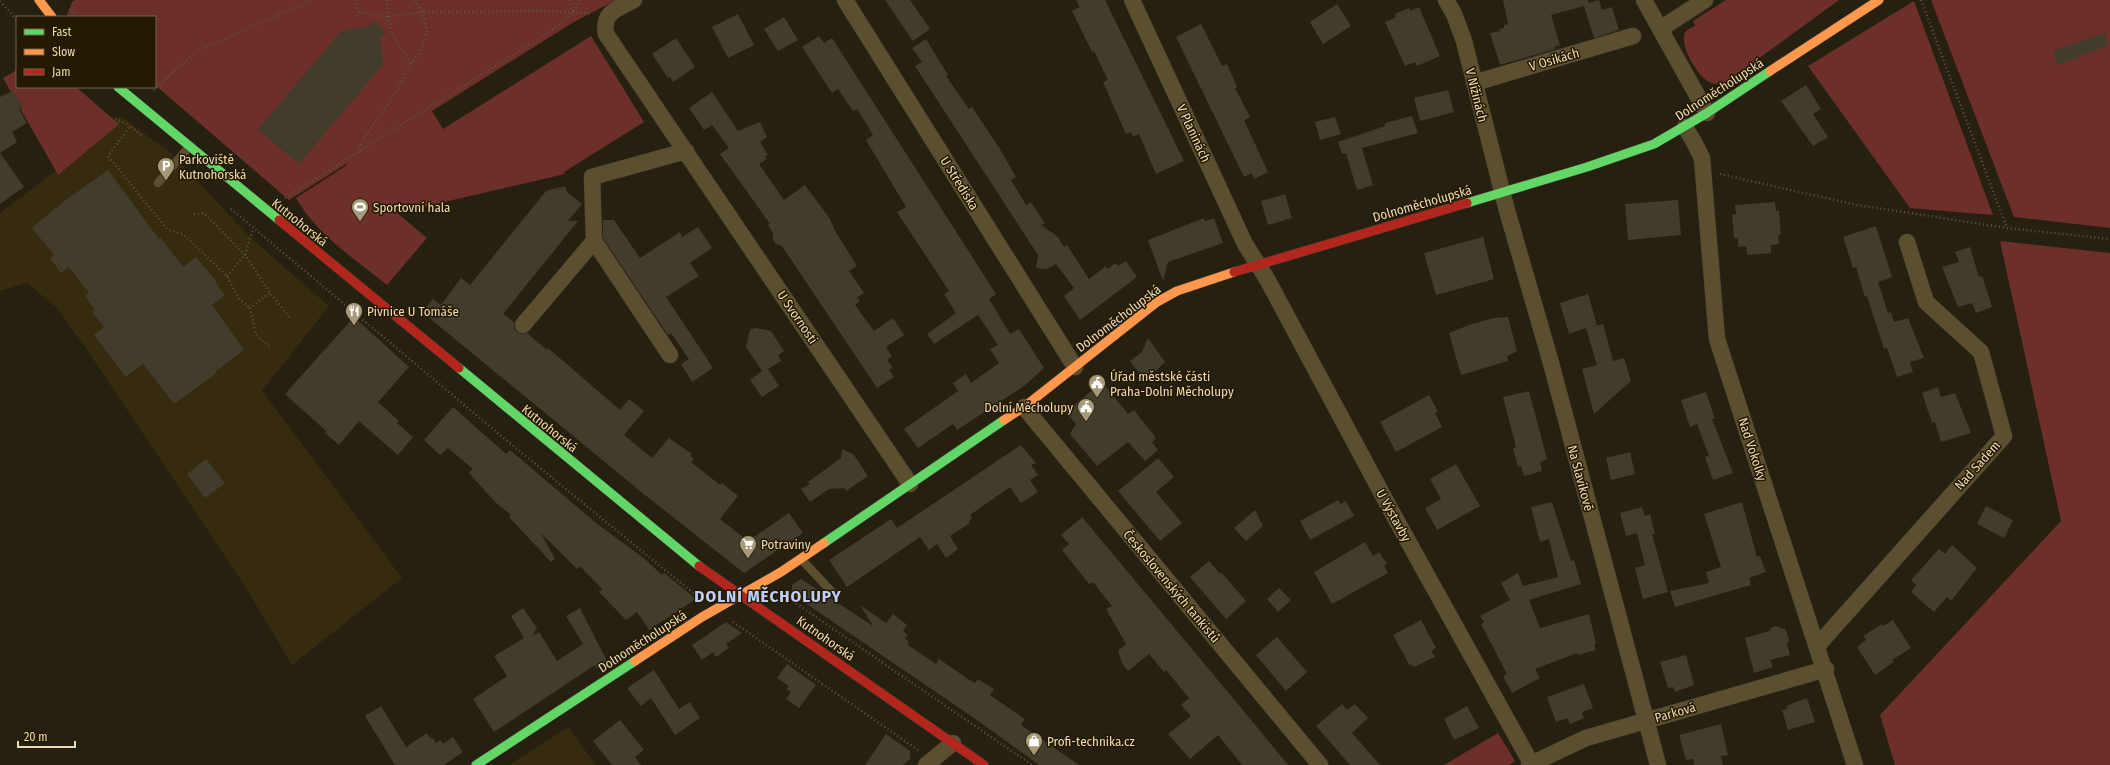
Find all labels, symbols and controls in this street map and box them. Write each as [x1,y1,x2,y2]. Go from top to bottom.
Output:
legend [16,16,156,88]
text: Fast [52,25,71,39]
text: Slow [52,45,75,59]
street label: V Osikách [1527,45,1581,74]
street label: Dolnoměcholupská [1672,55,1766,124]
text: Jam [52,65,70,79]
street label: V Nížinách [1463,67,1490,124]
street label: V Planinách [1174,102,1213,164]
place label: Parkoviště Kutnohorská [179,152,246,182]
street label: U Střediska [937,154,982,213]
parking icon: Parkoviště Kutnohorská [156,156,176,181]
street label: Dolnoměcholupská [1371,182,1473,225]
street label: Kutnohorská [269,195,331,249]
sports icon: Sportovní hala [350,197,370,222]
place label: Sportovní hala [373,200,450,215]
street label: Dolnoměcholupská [1073,282,1164,355]
street label: U Svornosti [774,288,821,347]
restaurant icon: Pivnice U Tomáše [344,301,364,326]
place label: Pivnice U Tomáše [367,304,459,319]
place label: Úřad městské části Praha-Dolní Měcholupy [1110,369,1234,399]
public building icon: Úřad městské části Praha-Dolní Měcholupy [1087,373,1107,398]
public building icon: Dolní Měcholupy [1076,397,1096,422]
place label: Dolní Měcholupy [984,400,1073,415]
street label: Kutnohorská [519,401,581,455]
street label: Nad Vokolky [1735,416,1770,483]
street label: Nad Sadem [1952,438,2003,493]
street label: Na Slavíkově [1565,444,1596,513]
street label: U Výstavby [1373,487,1414,544]
street label: Československých tankistů [1120,527,1223,646]
supermarket icon: Potraviny [738,534,758,559]
place label: Potraviny [761,537,811,552]
district label: DOLNÍ MĚCHOLUPY [694,586,842,607]
street label: Dolnoměcholupská [595,607,689,676]
street label: Kutnohorská [794,613,858,664]
street label: Parková [1653,700,1697,725]
scale bar [18,723,75,749]
text: 20 m [24,730,48,744]
shop icon: Profi-technika.cz [1024,731,1044,756]
place label: Profi-technika.cz [1047,734,1135,749]

